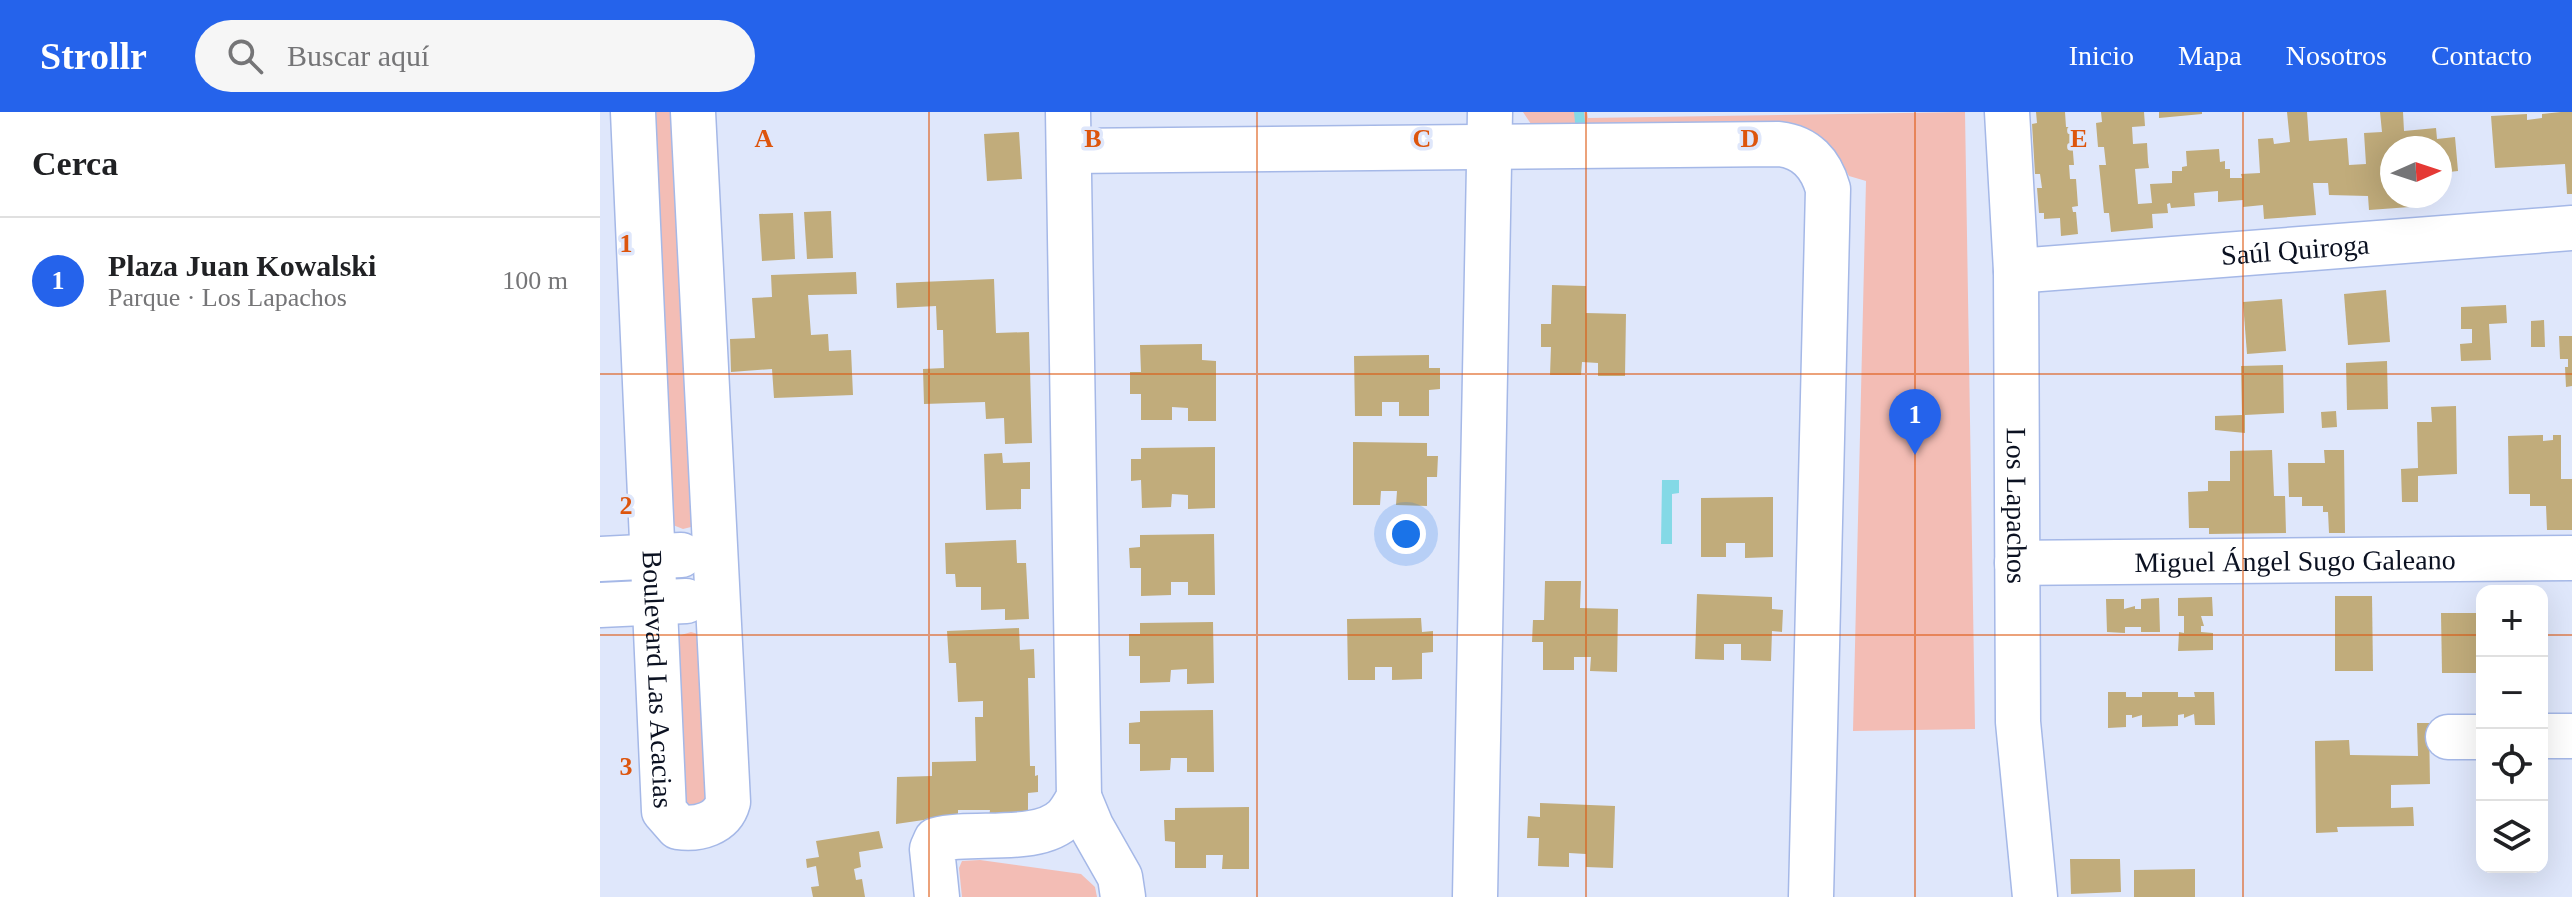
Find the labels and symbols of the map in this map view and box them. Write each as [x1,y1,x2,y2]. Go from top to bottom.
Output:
text: A [755,124,774,153]
text: B [1084,124,1102,153]
text: C [1413,124,1431,153]
text: D [1741,124,1759,153]
text: E [2070,124,2088,153]
north arrow [2380,136,2452,208]
street label: Saúl Quiroga [2220,228,2371,271]
text: 1 [620,229,633,258]
pin: 1 [1889,389,1941,455]
street label: Los Lapachos [2001,428,2033,584]
text: 2 [620,491,633,520]
your location [1386,514,1426,554]
street label: Miguel Ángel Sugo Galeano [2134,544,2456,577]
street label: Boulevard Las Acacias [637,550,679,809]
text: 3 [620,752,633,781]

